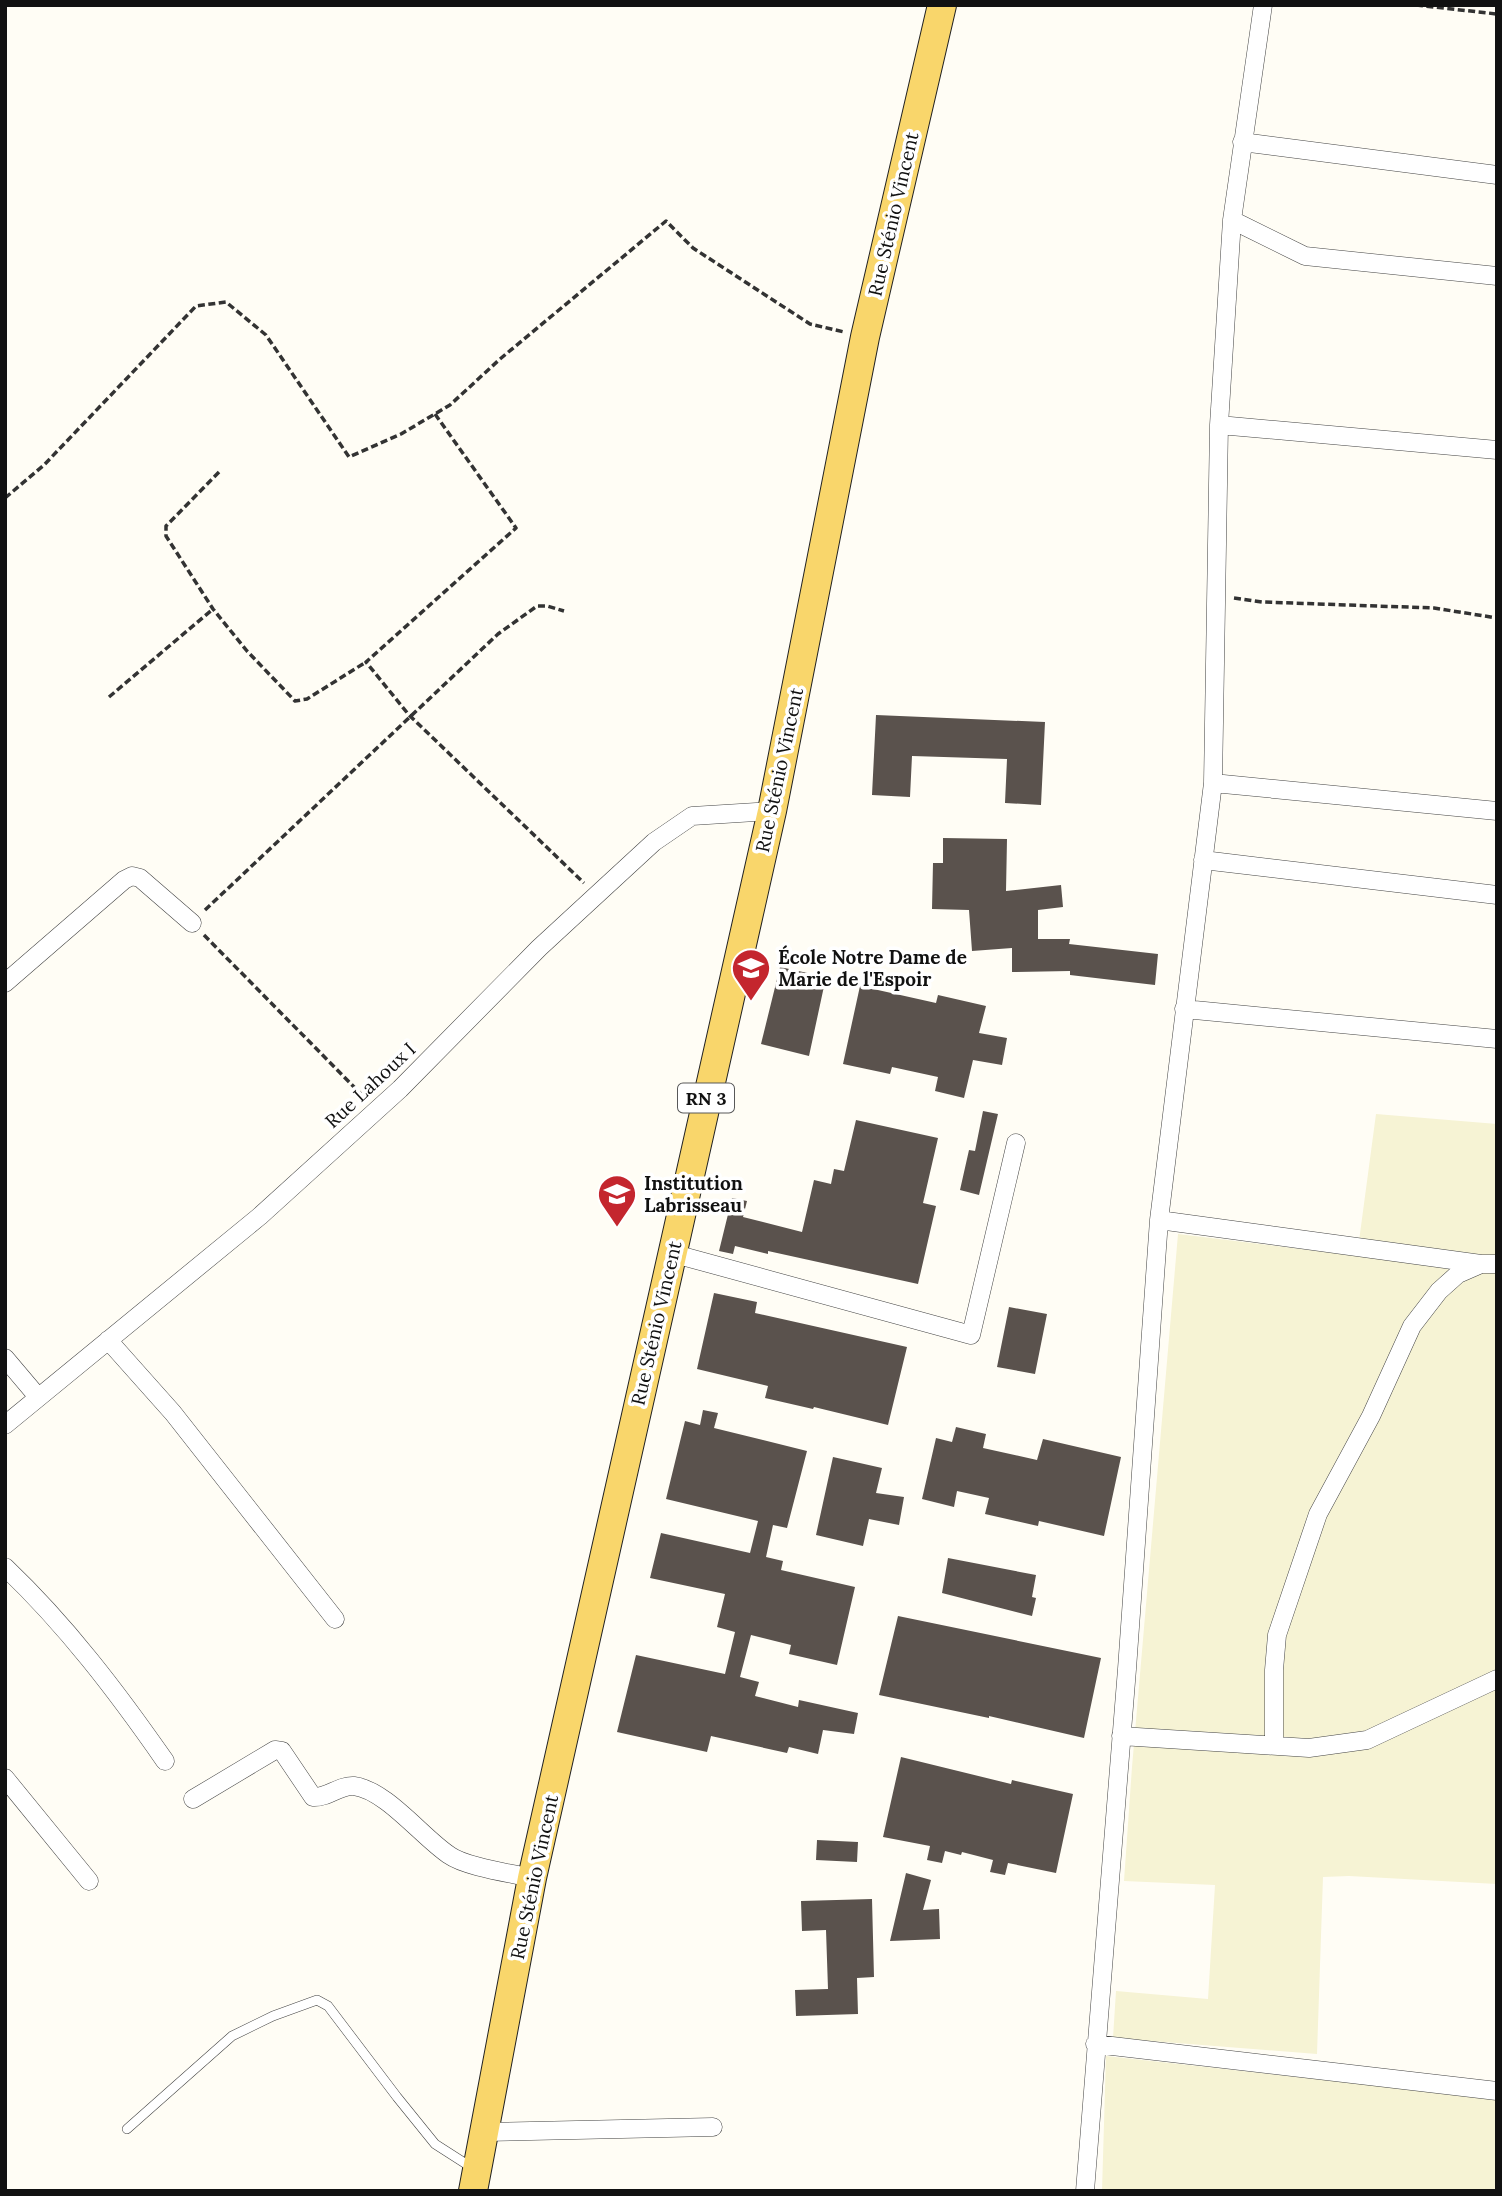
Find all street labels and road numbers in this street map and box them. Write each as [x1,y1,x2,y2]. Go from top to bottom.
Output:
street label: Rue Sténio Vincent [862,129,924,299]
street label: Rue Sténio Vincent [750,685,808,855]
street label: Rue Lahoux I [320,1037,420,1133]
road number: RN 3 [678,1084,734,1112]
street label: Rue Sténio Vincent [625,1238,687,1408]
street label: Rue Sténio Vincent [505,1792,563,1962]

